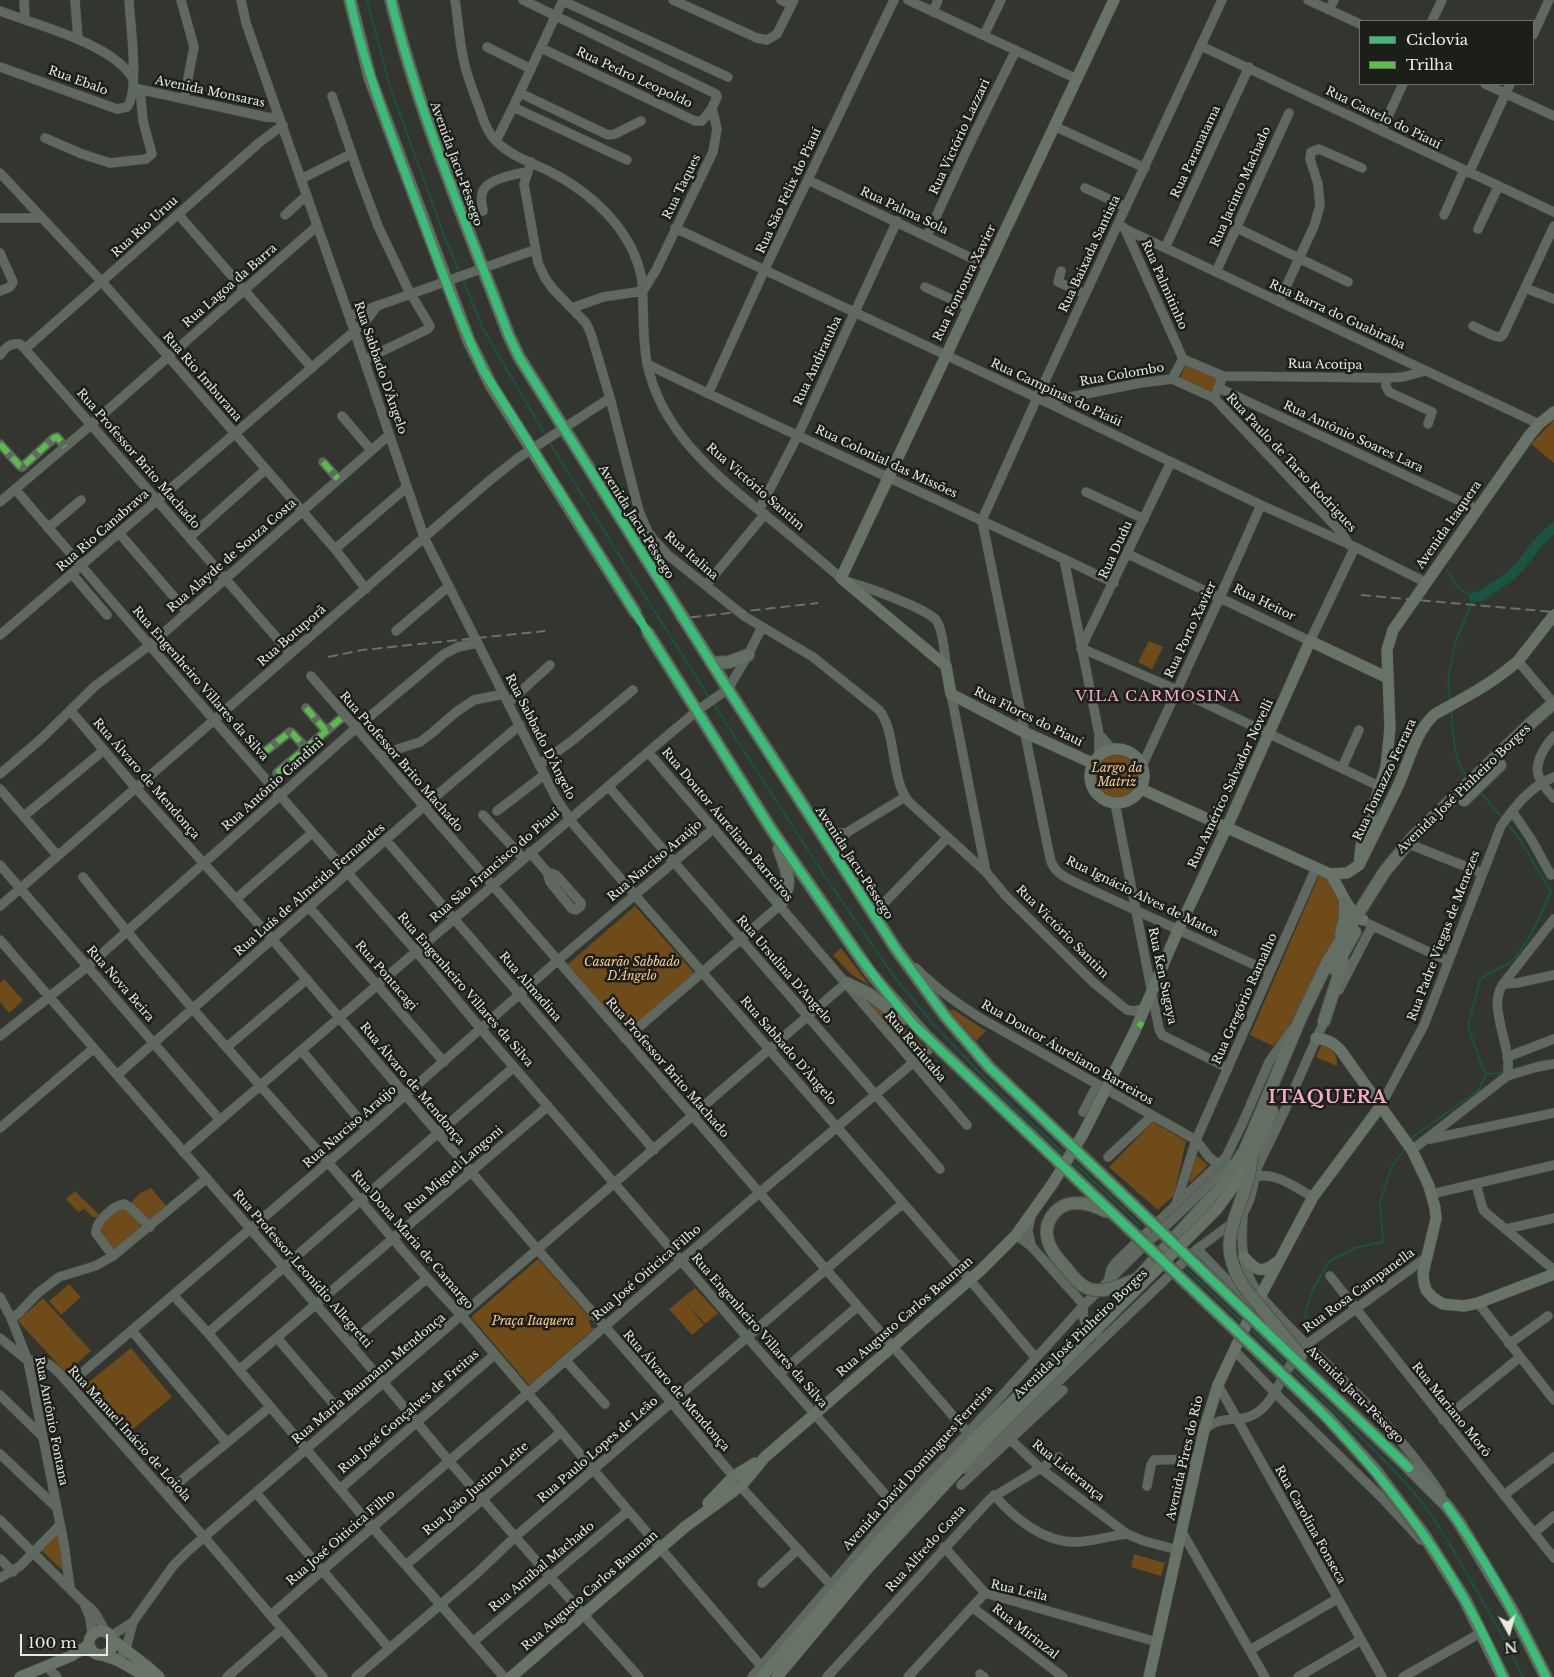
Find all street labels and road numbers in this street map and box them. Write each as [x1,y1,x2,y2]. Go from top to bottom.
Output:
street label: Rua Pedro Leopoldo [574,45,694,111]
street label: Rua Ebalo [46,64,110,98]
street label: Avenida Monsaras [154,73,266,111]
street label: Rua Victório Lazzari [927,77,993,197]
street label: Rua Castelo do Piauí [1323,84,1443,152]
street label: Avenida Jacu-Pêssego [427,100,485,228]
street label: Rua Paranatama [1168,103,1224,201]
street label: Rua Jacinto Machado [1208,125,1274,249]
street label: Rua São Felix do Piauí [754,126,824,256]
street label: Rua Taques [660,152,704,222]
street label: Rua Palma Sola [858,184,950,238]
street label: Rua Rio Uruu [109,193,181,261]
street label: Rua Baixada Santista [1057,193,1123,315]
street label: Rua Fontoura Xavier [931,222,999,344]
street label: Rua Palmitinho [1138,238,1190,332]
street label: Rua Lagoa da Barra [180,241,280,331]
street label: Rua Barra do Guabiraba [1267,277,1407,353]
street label: Rua Sabbado D'Ângelo [351,300,409,436]
street label: Rua Andiratuba [791,314,845,408]
street label: Rua Rio Imburana [159,329,245,425]
street label: Rua Campinas do Piaúi [988,356,1124,430]
street label: Rua Acotipa [1288,357,1362,373]
street label: Rua Colombo [1079,360,1165,390]
street label: Rua Professor Brito Machado [73,386,203,532]
street label: Rua Paulo de Tarso Rodrigues [1223,391,1359,535]
street label: Rua Antônio Soares Lara [1281,398,1425,476]
street label: Rua Colonial das Missões [813,423,959,501]
street label: Rua Victório Santim [703,441,807,533]
street label: Avenida Jacu-Pêssego [595,462,677,582]
street label: Avenida Itaquera [1413,478,1485,572]
street label: Rua Rio Canabrava [54,487,152,575]
street label: Rua Alayde de Souza Costa [165,496,299,616]
street label: Rua Dudu [1096,519,1136,581]
street label: Rua Italina [661,529,721,583]
street label: Rua Porto Xavier [1162,579,1220,681]
street label: Rua Heitor [1231,582,1297,624]
street label: Rua Botuporã [255,602,329,670]
street label: Rua Engenheiro Villares da Silva [129,604,271,764]
street label: Rua Sabbado D'Ângelo [502,672,578,802]
street label: Rua Flores do Piauí [971,684,1085,750]
street label: Rua Professor Brito Machado [336,689,466,835]
street label: Rua Américo Salvador Novelli [1185,697,1277,871]
street label: Rua Álvaro de Mendonça [90,716,202,842]
street label: Rua Tomazzo Ferrara [1350,717,1420,843]
street label: Avenida José Pinheiro Borges [1394,721,1534,857]
street label: Rua Antônio Gandini [219,736,327,834]
street label: Rua Doutor Áureliano Barreiros [658,745,796,905]
street label: Avenida Jacu-Pêssego [812,804,896,922]
street label: Rua São Francisco do Piauí [428,806,562,926]
street label: Rua Narciso Araújo [605,817,705,905]
street label: Rua Luís de Almeida Fernandes [232,821,388,959]
street label: Rua Padre Viegas de Menezes [1405,849,1483,1023]
street label: Rua Ignácio Alves de Matos [1063,854,1221,940]
street label: Rua Victório Santim [1013,883,1111,981]
street label: Rua Engenheiro Villares da Silva [394,910,536,1070]
street label: Rua Ursulina D'Angelo [733,913,835,1027]
street label: Rua Ken Sugaya [1145,926,1179,1026]
street label: Rua Gregório Ramalho [1210,931,1280,1067]
street label: Rua Pontacagi [352,938,420,1014]
street label: Rua Nova Beira [83,943,157,1025]
street label: Rua Almadina [496,949,564,1025]
street label: Rua Sabbado D'Ângelo [737,994,839,1108]
street label: Rua Professor Brito Machado [602,995,732,1141]
street label: Rua Doutor Áureliano Barreiros [978,998,1156,1108]
street label: Rua Reriutaba [881,1009,949,1085]
street label: Rua Álvaro de Mendonça [357,1020,467,1148]
street label: Rua Narciso Araújo [301,1083,399,1171]
street label: Rua Miguel Langoni [402,1124,506,1216]
street label: Rua Dona Maria de Camargo [348,1168,476,1312]
street label: Rua Professor Leonídio Allegretti [229,1187,375,1351]
street label: Rua José Oiticica Filho [590,1222,704,1324]
street label: Rua Rosa Campanella [1301,1246,1417,1336]
street label: Rua Engenheiro Villares da Silva [688,1251,830,1411]
street label: Rua Augusto Carlos Bauman [834,1254,976,1380]
street label: Avenida José Pinheiro Borges [1011,1266,1151,1402]
street label: Rua Maria Baumann Mendonça [289,1311,449,1447]
street label: Rua Álvaro de Mendonça [620,1328,732,1454]
street label: Avenida Jacu-Pêssego [1303,1343,1407,1447]
street label: Rua José Gonçalves de Freitas [336,1347,482,1477]
street label: Rua Antônio Fontana [31,1355,71,1487]
street label: Rua Mariano Morô [1408,1360,1494,1460]
street label: Rua Manuel Inácio de Loiola [64,1363,194,1505]
street label: Avenida David Domingues Ferreira [840,1383,996,1553]
street label: Rua Paulo Lopes de Leão [535,1394,661,1506]
street label: Avenida Pires do Rio [1164,1394,1206,1522]
street label: Rua Liderança [1029,1437,1107,1505]
street label: Rua João Justino Leite [420,1439,532,1539]
street label: Rua Carolina Fonseca [1272,1463,1348,1587]
street label: Rua José Oiticica Filho [284,1487,398,1589]
street label: Rua Alfredo Costa [883,1503,969,1595]
street label: Rua Amibal Machado [487,1519,597,1615]
street label: Rua Augusto Carlos Bauman [519,1528,661,1654]
street label: Rua Leila [989,1577,1049,1605]
street label: Rua Mirinzal [989,1602,1061,1662]

